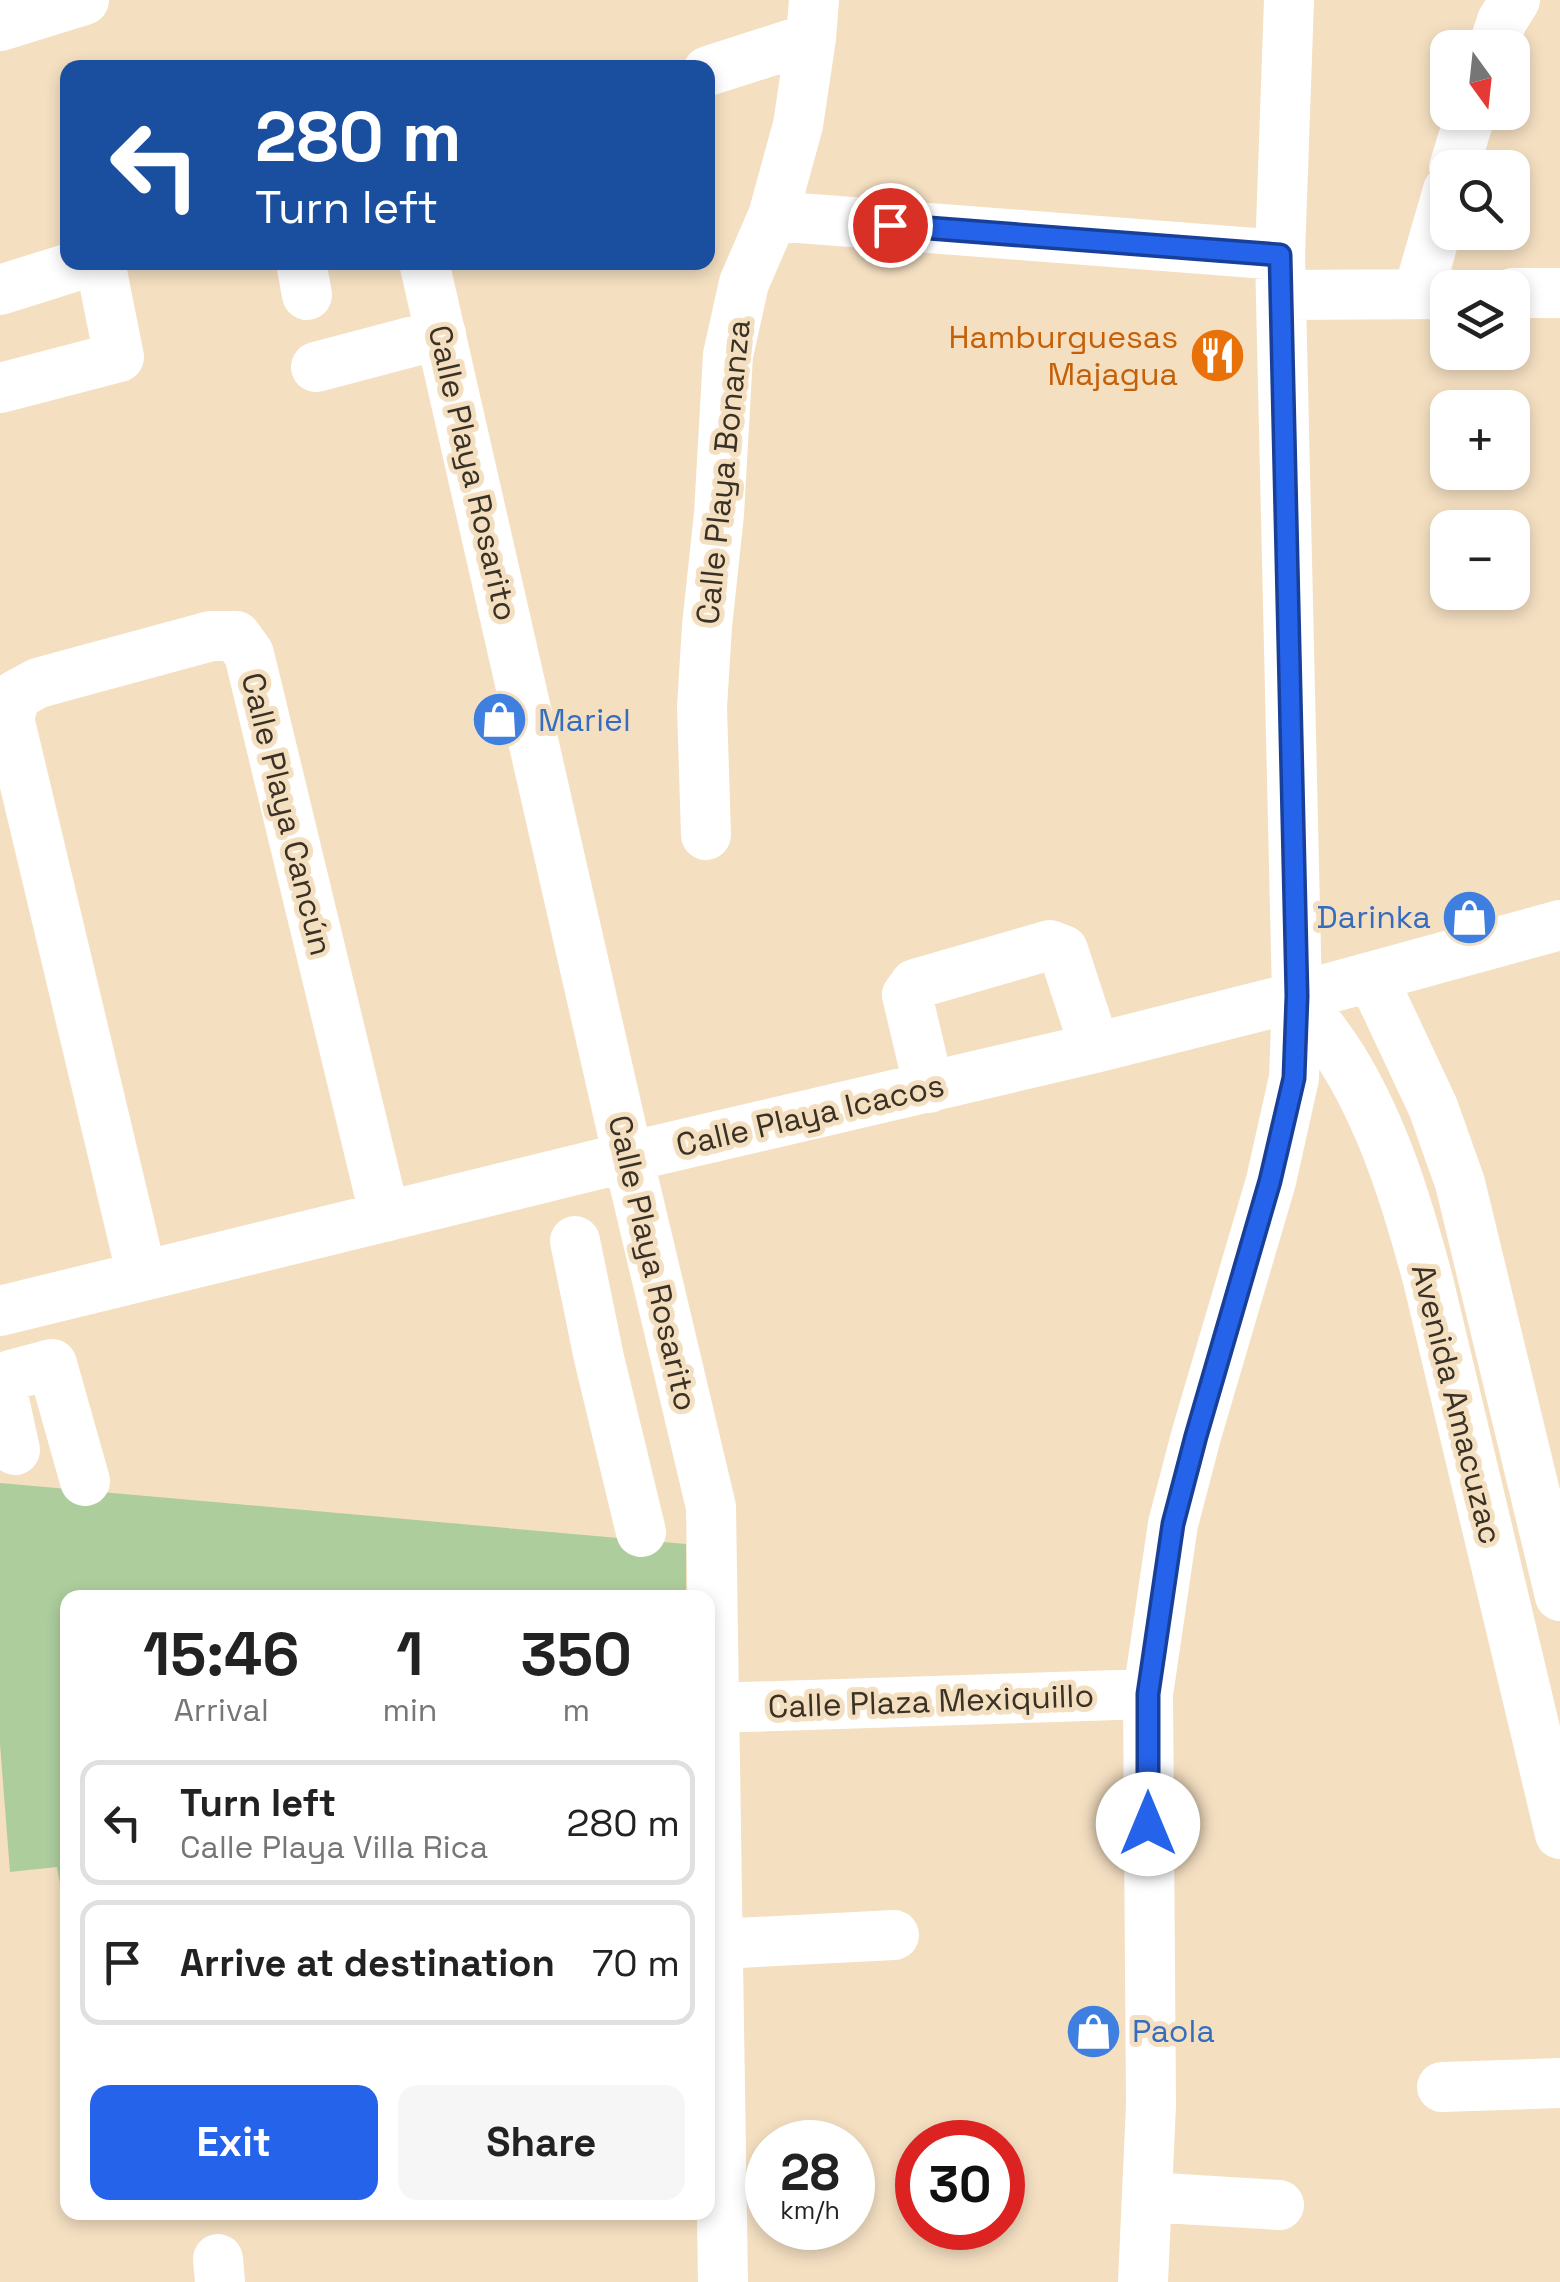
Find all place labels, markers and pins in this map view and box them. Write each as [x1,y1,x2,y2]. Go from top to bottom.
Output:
pin [848,183,933,268]
place label: Hamburguesas Majagua [948,317,1178,394]
restaurant icon: Hamburguesas Majagua [1187,325,1247,385]
shop icon: Mariel [469,690,529,750]
place label: Mariel [538,700,631,740]
shop icon: Darinka [1440,887,1500,947]
place label: Darinka [1317,897,1431,937]
shop icon: Paola [1063,2001,1123,2061]
place label: Paola [1132,2011,1215,2051]

